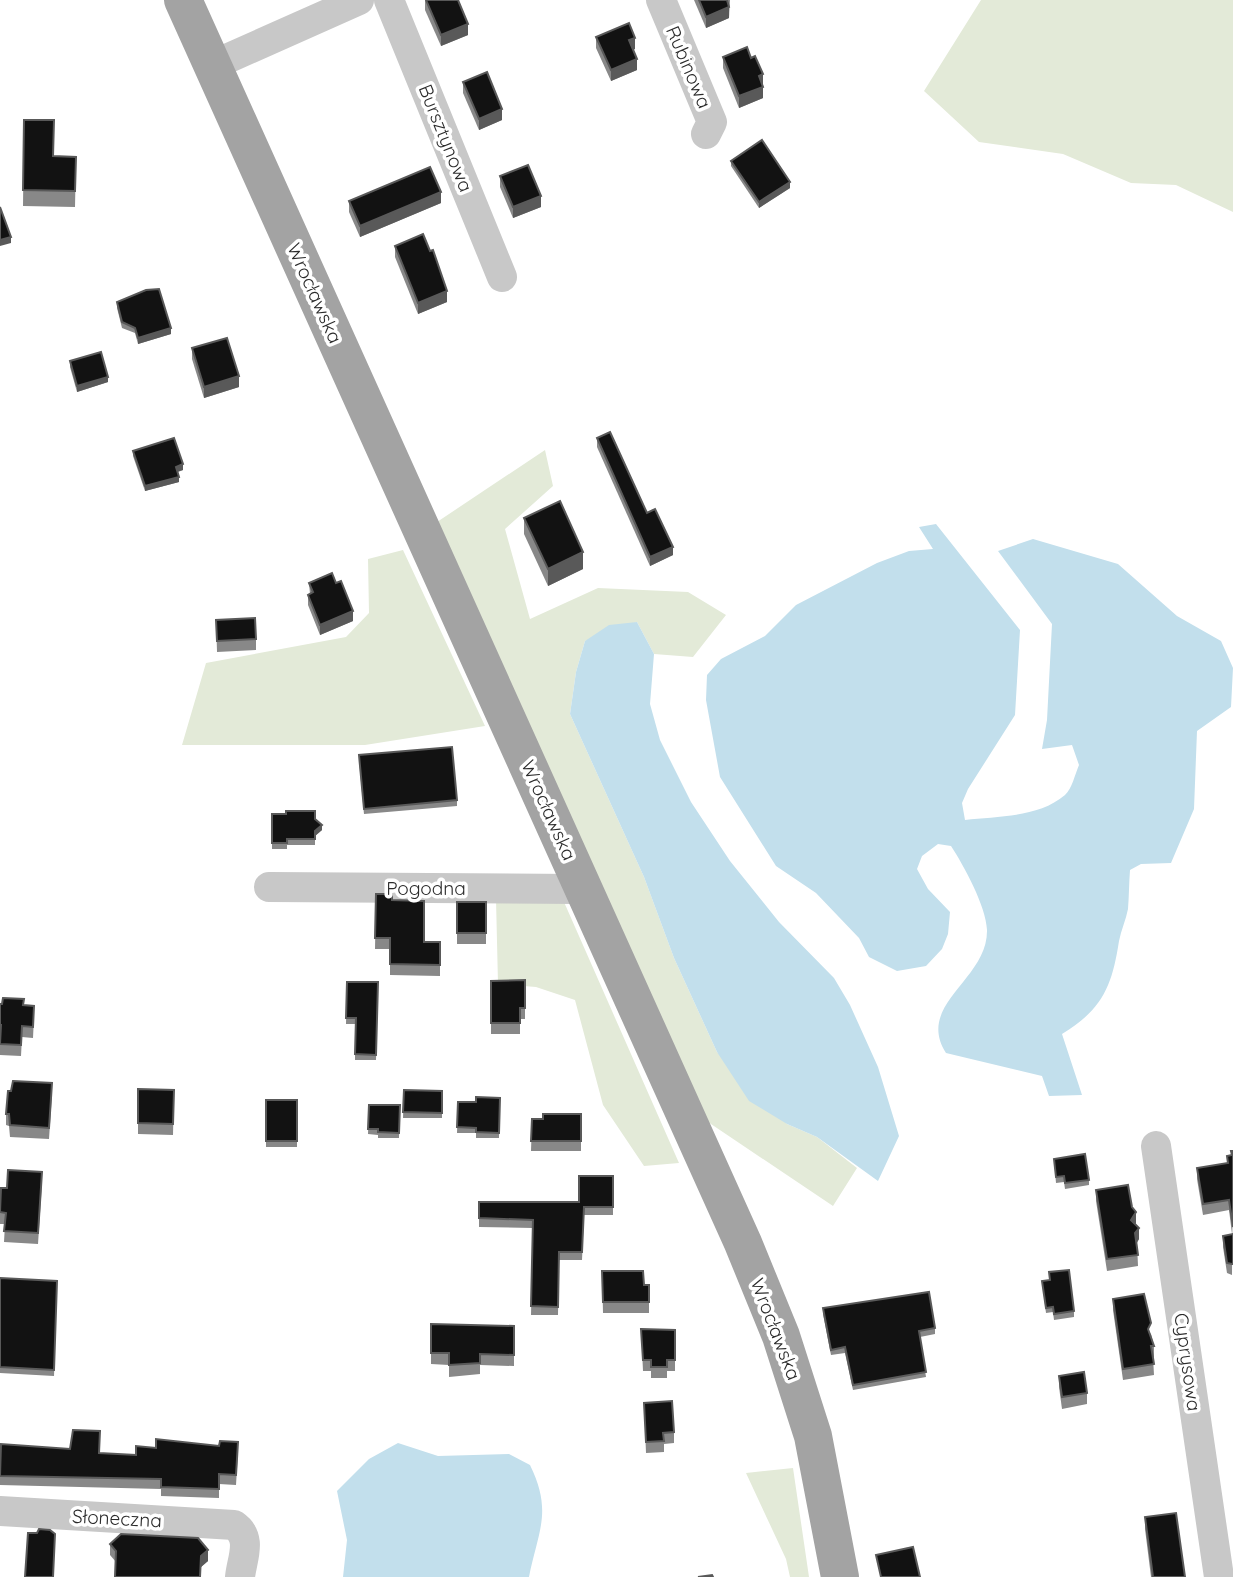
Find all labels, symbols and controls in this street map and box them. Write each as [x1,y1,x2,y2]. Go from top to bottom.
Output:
street label: Rubinowa [661,22,717,112]
street label: Bursztynowa [414,81,478,195]
street label: Wrocławska [282,239,348,347]
street label: Wrocławska [516,756,582,864]
street label: Pogodna [386,876,466,900]
street label: Wrocławska [746,1275,806,1383]
street label: Cyprysowa [1169,1311,1207,1413]
street label: Słoneczna [72,1504,162,1532]

